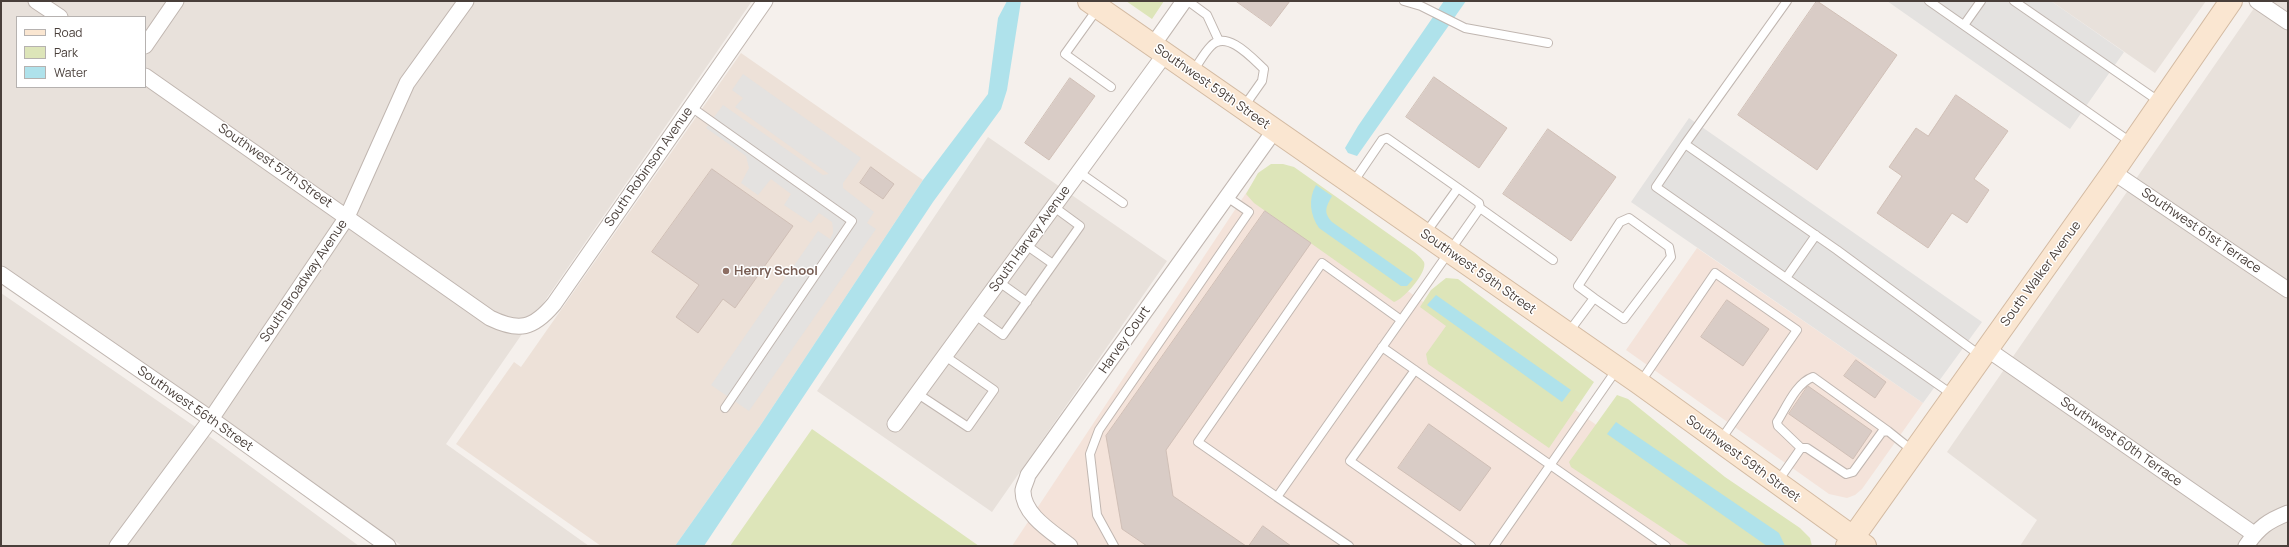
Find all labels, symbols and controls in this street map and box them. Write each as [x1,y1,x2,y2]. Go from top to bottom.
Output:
legend [16,16,146,88]
text: Road [54,24,82,41]
street label: Southwest 59th Street [1151,41,1273,133]
text: Park [54,44,78,61]
text: Water [54,64,87,81]
street label: South Robinson Avenue [602,104,696,230]
street label: Southwest 57th Street [215,121,335,211]
street label: South Harvey Avenue [986,183,1074,295]
street label: Southwest 61st Terrace [2138,185,2264,277]
street label: South Broadway Avenue [257,217,351,345]
street label: South Walker Avenue [1998,218,2084,330]
street label: Southwest 59th Street [1417,226,1539,318]
place label: Henry School [734,263,818,279]
marker: Henry School [721,266,731,276]
street label: Harvey Court [1096,303,1154,377]
street label: Southwest 56th Street [134,363,256,455]
street label: Southwest 60th Terrace [2057,394,2185,490]
street label: Southwest 59th Street [1683,412,1803,506]

